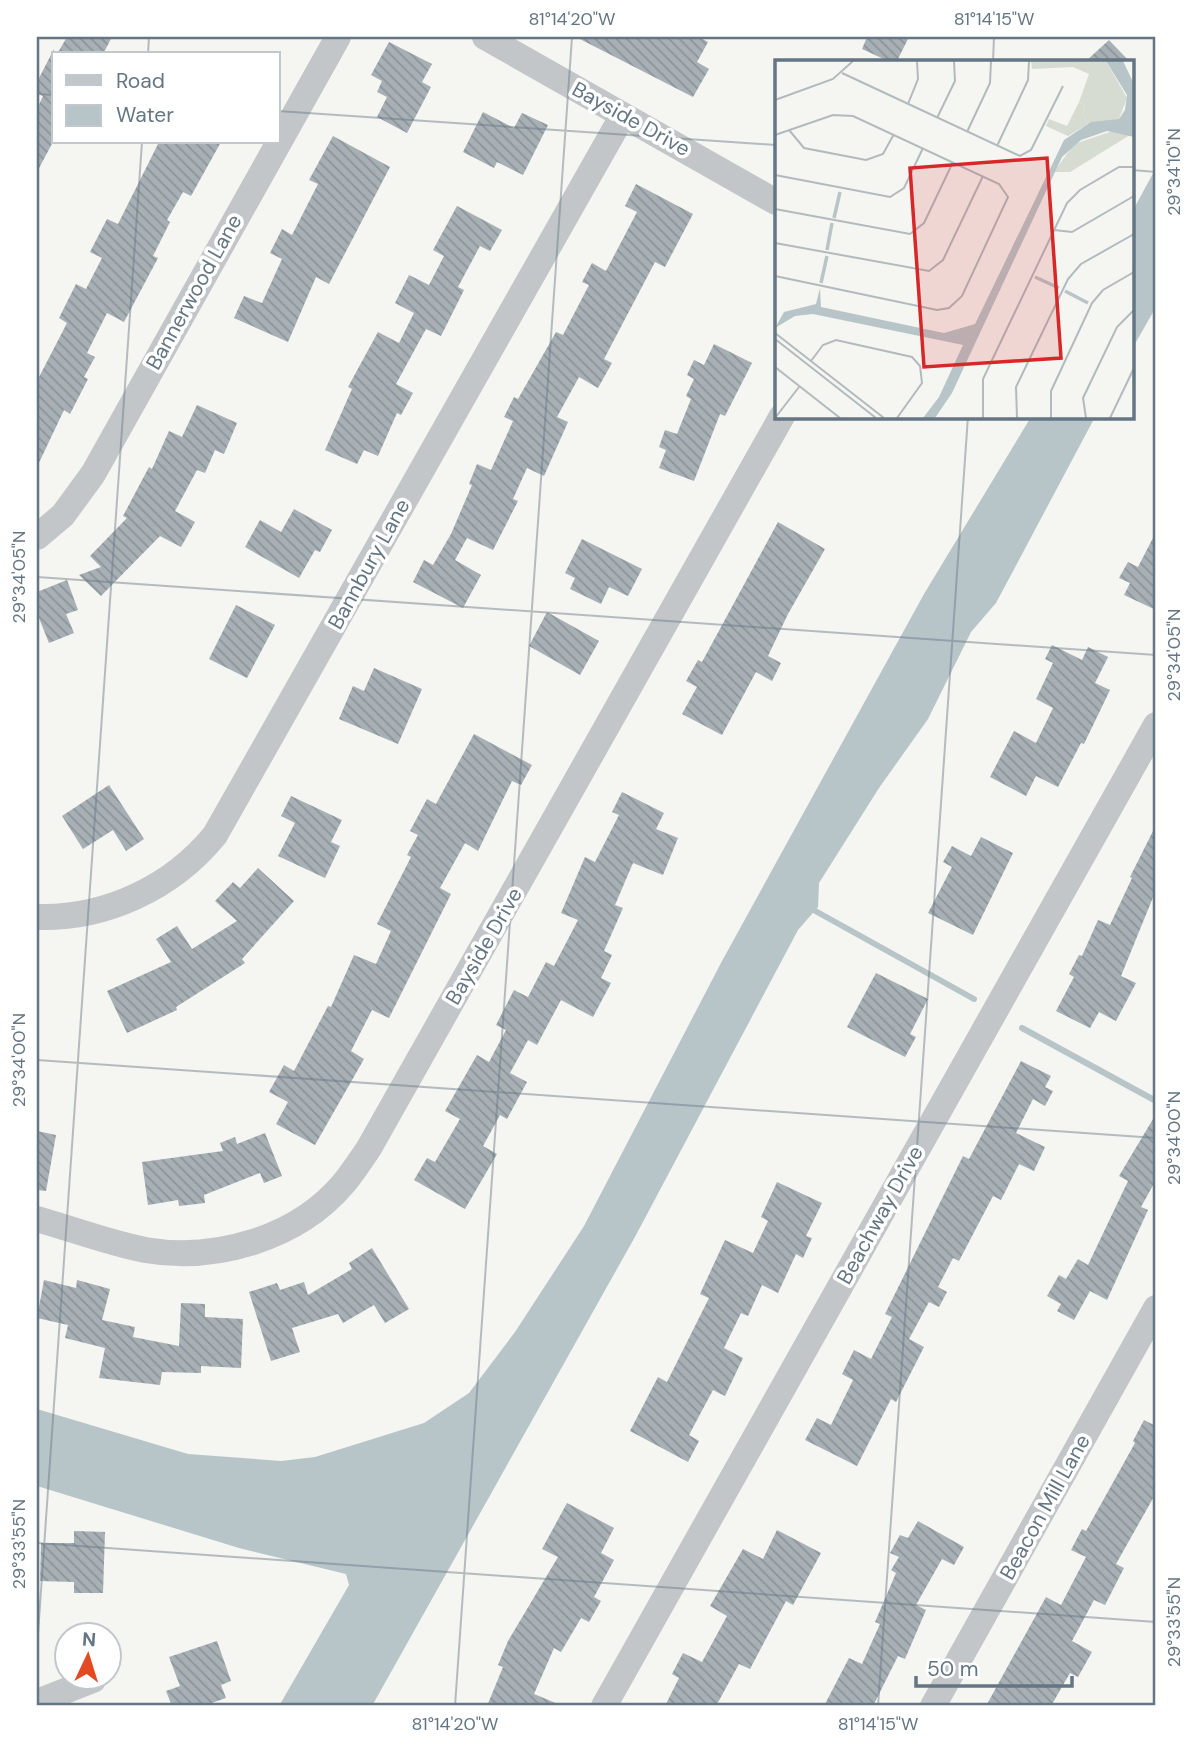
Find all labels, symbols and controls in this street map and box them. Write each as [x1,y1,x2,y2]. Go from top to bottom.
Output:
text: 81°14'20"W [529,7,615,31]
text: 81°14'15"W [954,7,1034,31]
legend [52,52,280,144]
inset map [775,60,1134,418]
text: Road [116,67,165,95]
street label: Bayside Drive [567,75,695,163]
text: Water [116,101,174,129]
text: 29°34'10"N [1162,128,1186,216]
street label: Bannerwood Lane [140,209,248,375]
street label: Bannbury Lane [322,494,416,634]
text: 29°34'05"N [7,531,31,623]
text: 29°34'05"N [1162,609,1186,701]
street label: Bayside Drive [439,882,529,1010]
text: 29°34'00"N [7,1013,31,1107]
text: 29°34'00"N [1162,1091,1186,1185]
street label: Beachway Drive [830,1141,930,1289]
street label: Beacon Mill Lane [993,1429,1097,1585]
text: 29°33'55"N [7,1499,31,1589]
text: 29°33'55"N [1162,1577,1186,1667]
north arrow [52,1620,122,1690]
text: N [81,1627,97,1652]
scale bar [916,1645,1072,1689]
text: 50 m [927,1655,978,1683]
text: 81°14'20"W [412,1712,498,1736]
text: 81°14'15"W [838,1712,918,1736]

